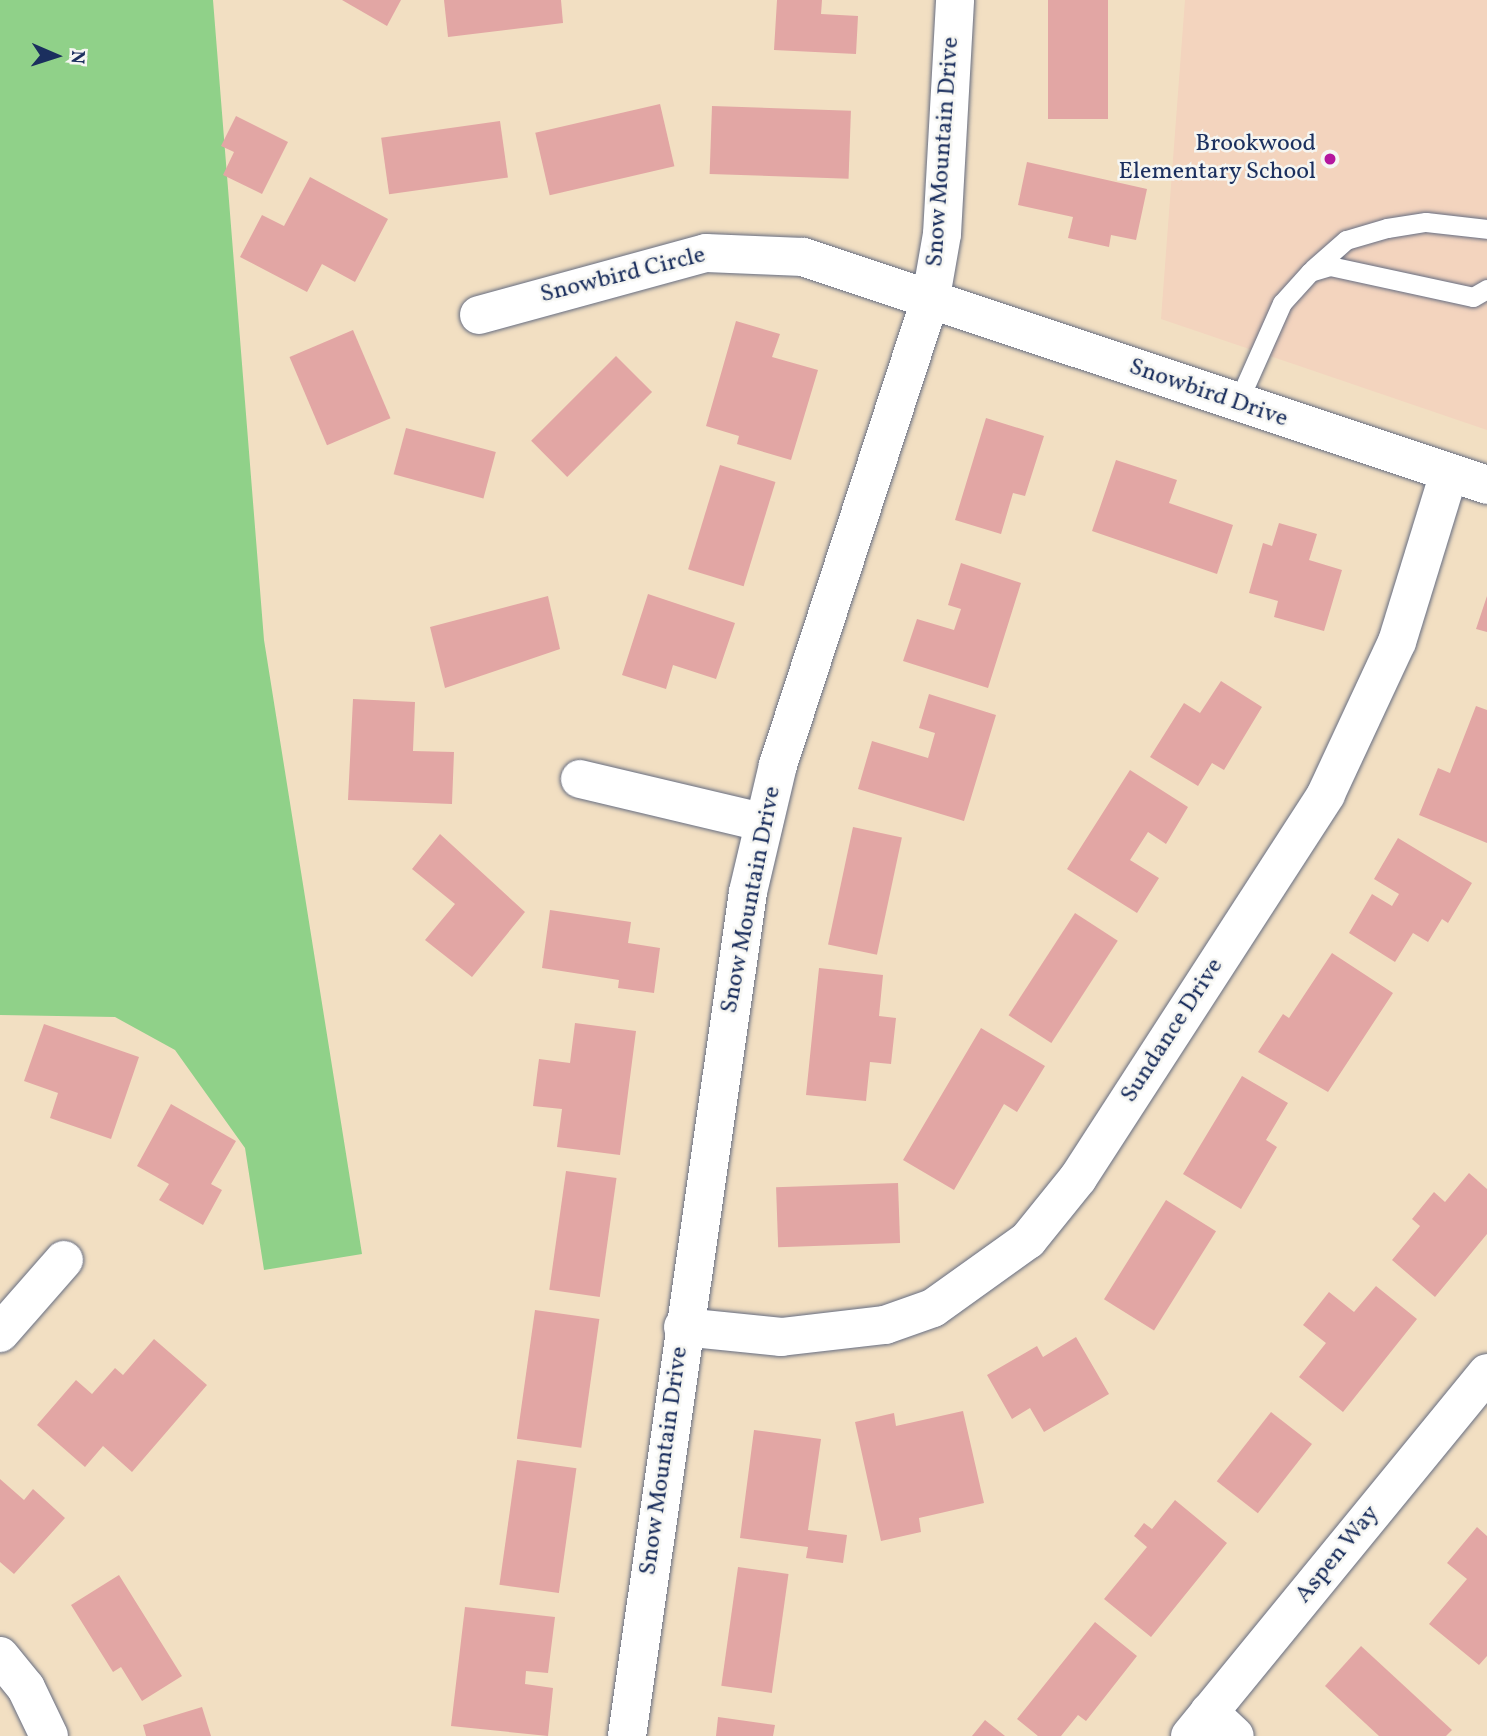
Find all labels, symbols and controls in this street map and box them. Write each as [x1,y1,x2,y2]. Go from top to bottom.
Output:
north arrow [21,21,91,91]
street label: Snow Mountain Drive [922,36,966,268]
text: N [64,50,90,65]
place label: Brookwood Elementary School [1118,131,1316,187]
marker: Brookwood Elementary School [1322,151,1338,167]
street label: Snowbird Circle [537,242,709,310]
street label: Snowbird Drive [1125,353,1291,435]
street label: Snow Mountain Drive [716,784,788,1016]
street label: Sundance Drive [1116,953,1230,1109]
street label: Snow Mountain Drive [635,1344,695,1578]
street label: Aspen Way [1290,1500,1386,1610]

